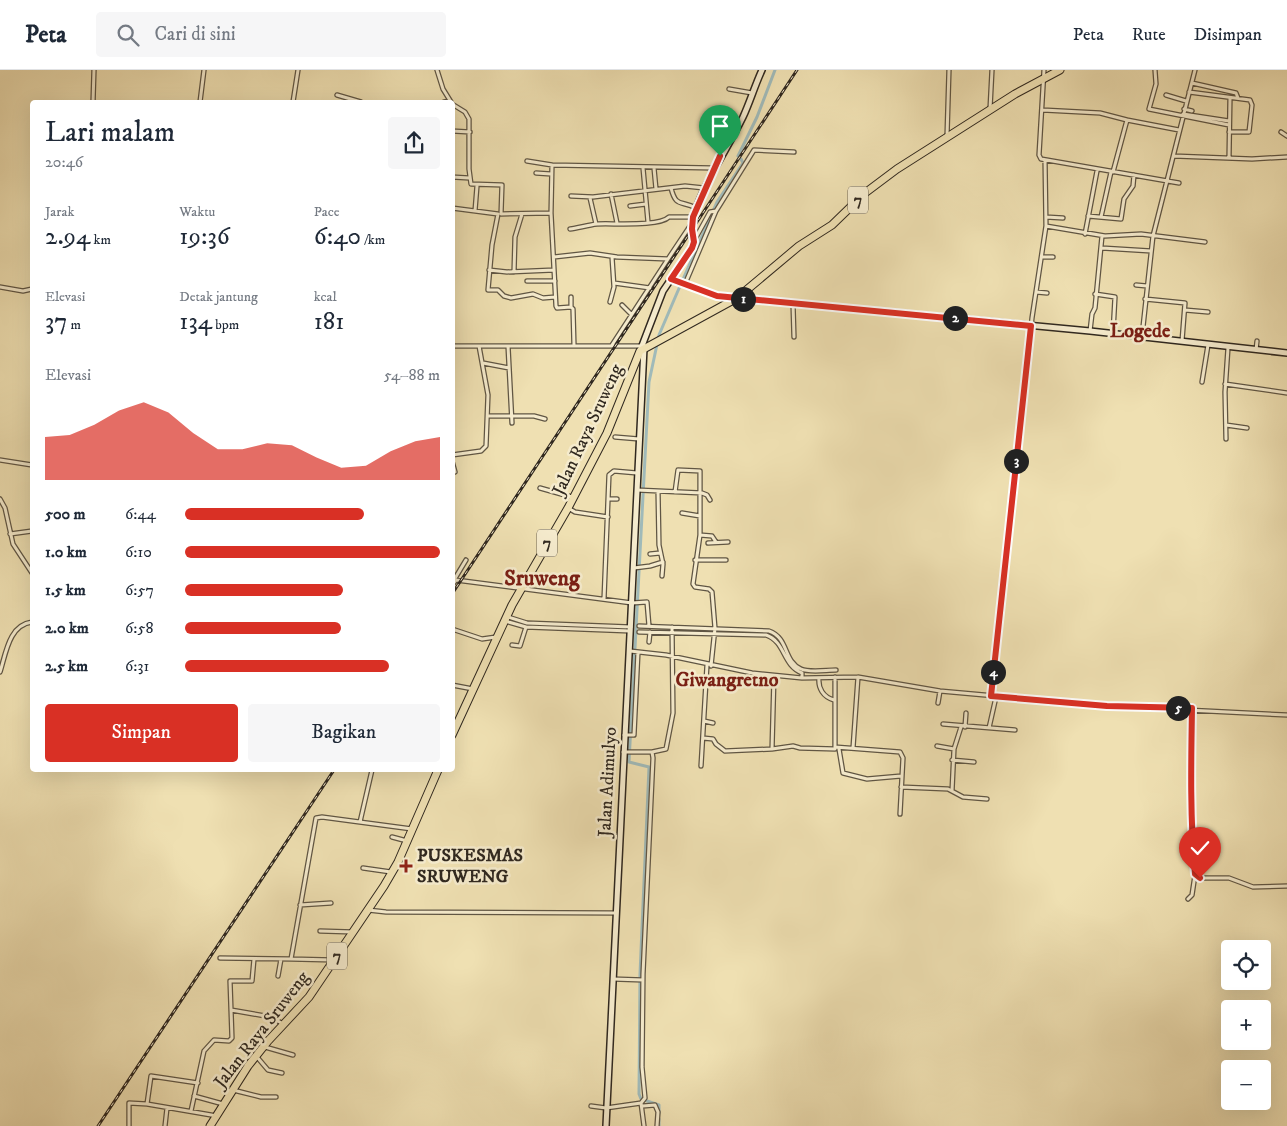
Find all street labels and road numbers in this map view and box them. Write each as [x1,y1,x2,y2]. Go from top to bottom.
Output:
road number: 7 [848,186,868,214]
street label: Jalan Raya Sruweng [547,361,628,501]
road number: 7 [537,529,557,556]
street label: Jalan Adimulyo [594,726,622,840]
road number: 7 [327,942,347,969]
street label: Jalan Raya Sruweng [208,967,315,1094]

